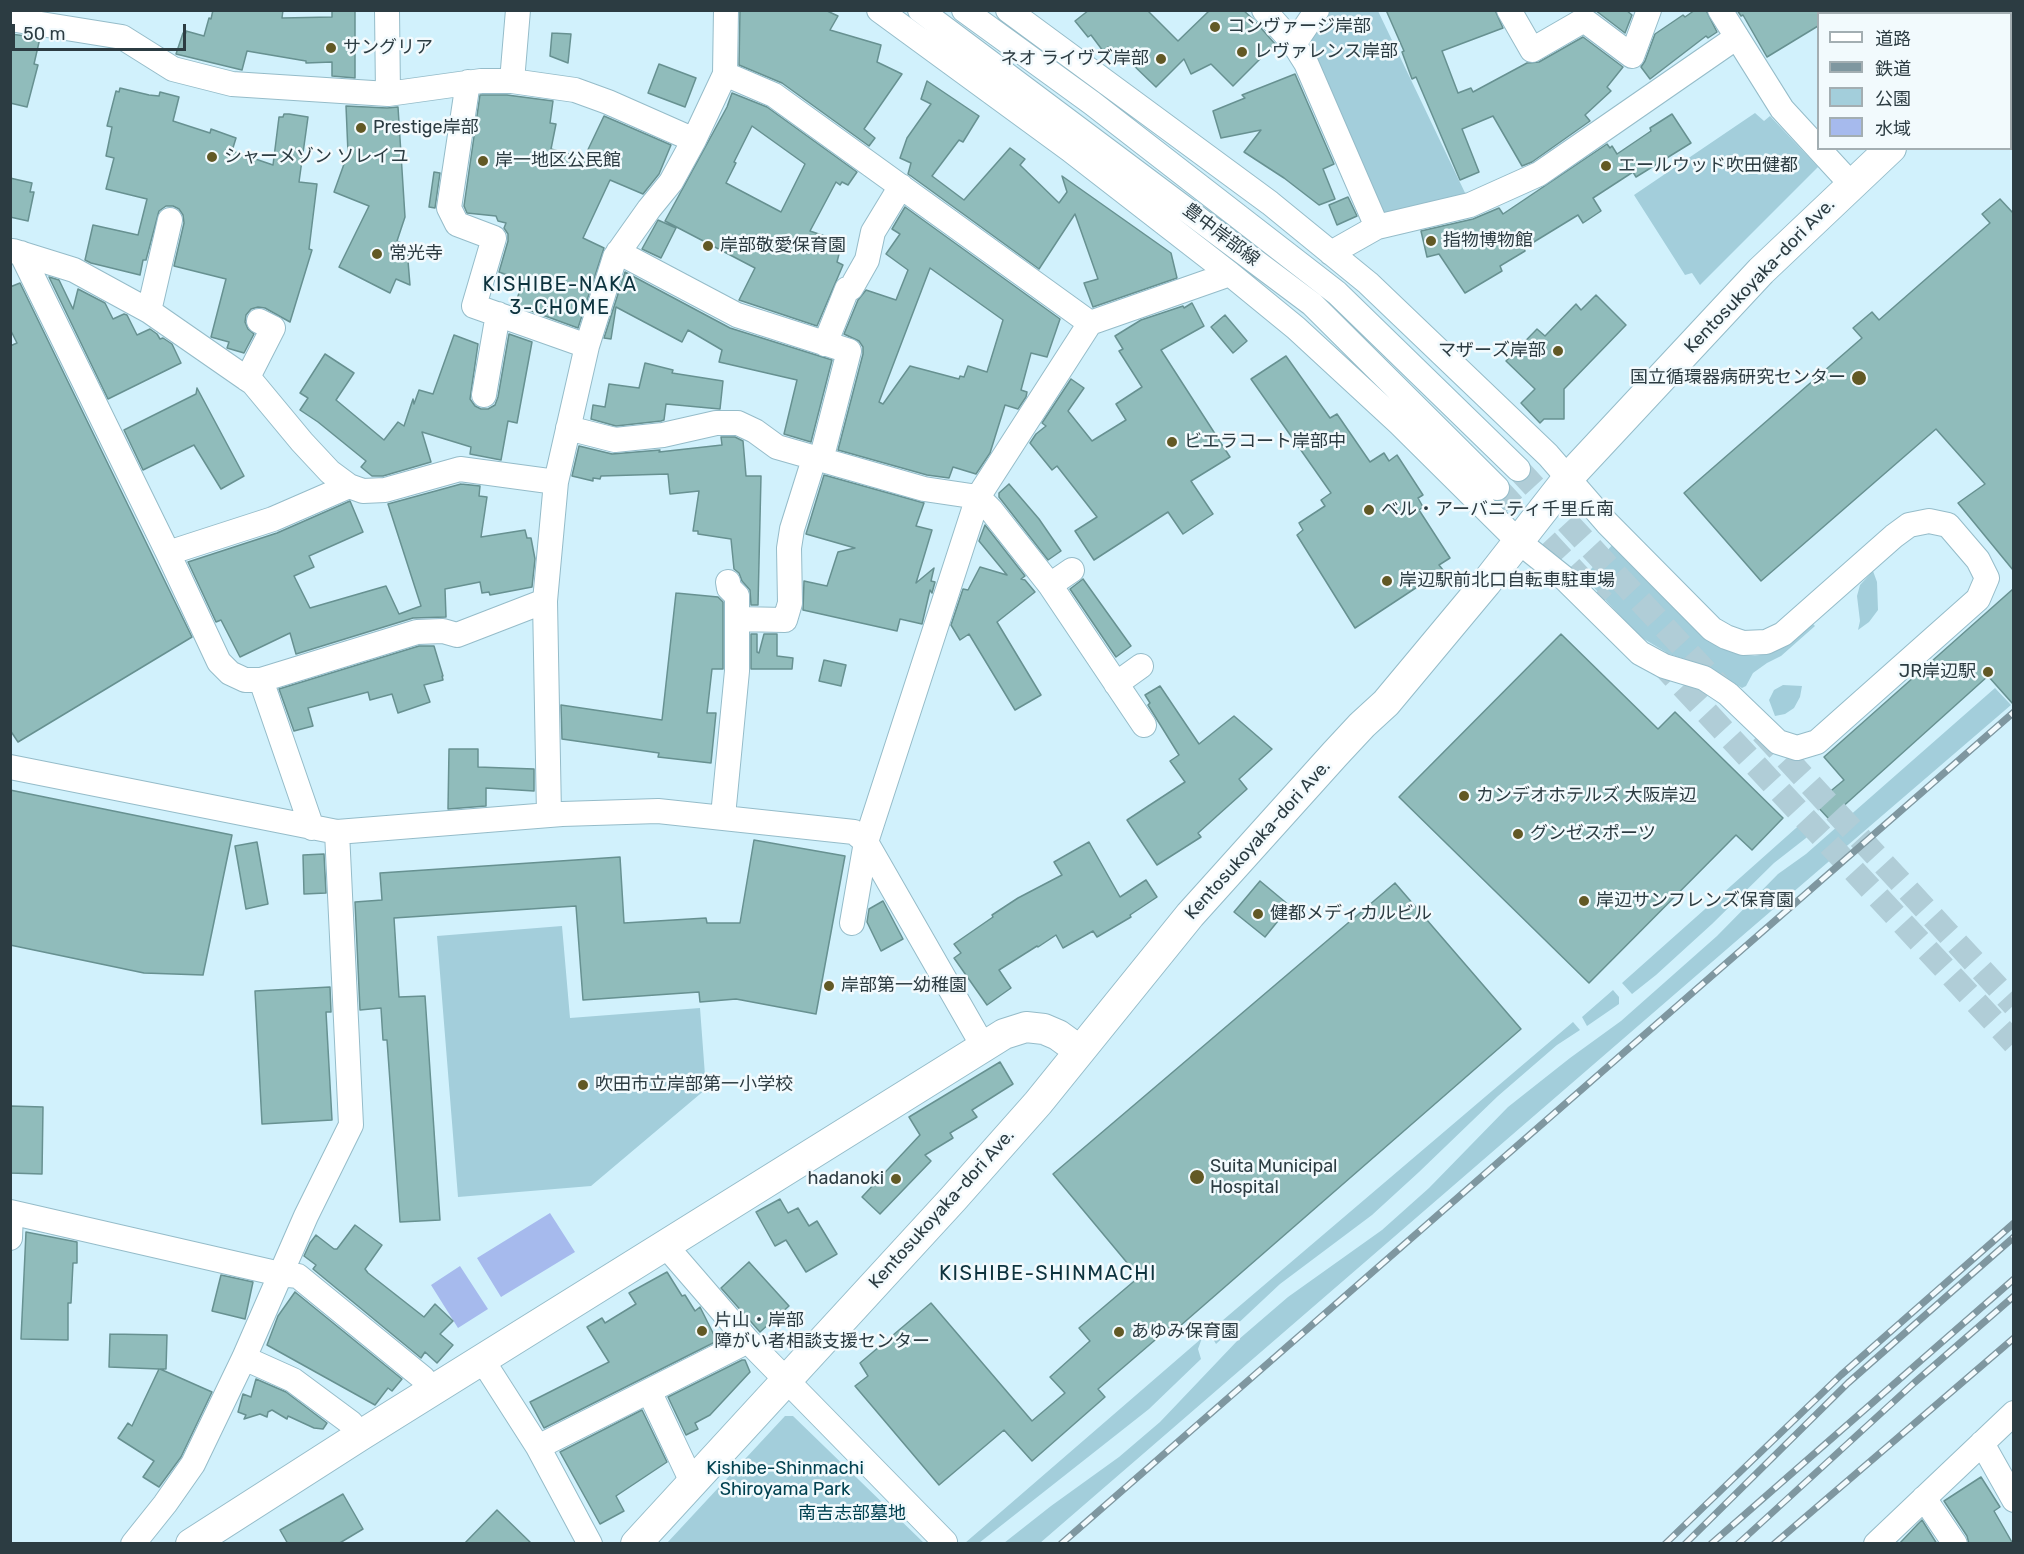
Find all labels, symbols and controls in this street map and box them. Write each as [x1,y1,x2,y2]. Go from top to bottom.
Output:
scale bar [15,12,189,50]
legend [1817,12,2012,150]
place label: コンヴァージ岸部 [1227,16,1371,38]
marker: コンヴァージ岸部 [1208,20,1222,34]
text: 50 m [23,23,66,45]
text: 道路 [1875,28,1911,50]
place label: サングリア [343,37,433,59]
marker: サングリア [324,41,338,55]
place label: レヴァレンス岸部 [1254,41,1398,63]
marker: レヴァレンス岸部 [1235,45,1249,59]
place label: ネオ ライヴズ岸部 [1001,48,1149,70]
marker: ネオ ライヴズ岸部 [1154,52,1168,66]
text: 鉄道 [1875,58,1911,80]
text: 公園 [1875,88,1911,110]
place label: Prestige岸部 [373,117,479,139]
text: 水域 [1875,118,1911,140]
marker: Prestige岸部 [354,121,368,135]
place label: シャーメゾン ソレイユ [224,146,408,168]
marker: シャーメゾン ソレイユ [205,150,219,164]
place label: 岸一地区公民館 [495,150,621,172]
marker: 岸一地区公民館 [476,154,490,168]
place label: エールウッド吹田健都 [1618,155,1798,177]
marker: エールウッド吹田健都 [1599,159,1613,173]
street label: Kentosukoyaka-dori Ave. [1680,194,1840,358]
street label: 豊中岸部線 [1179,199,1263,271]
place label: 指物博物館 [1443,230,1533,252]
marker: 指物博物館 [1424,234,1438,248]
place label: 岸部敬愛保育園 [720,235,846,257]
marker: 岸部敬愛保育園 [701,239,715,253]
place label: 常光寺 [389,243,443,265]
marker: 常光寺 [370,247,384,261]
district label: KISHIBE-NAKA 3-CHOME [482,273,638,320]
place label: マザーズ岸部 [1438,340,1546,362]
marker: マザーズ岸部 [1551,344,1565,358]
place label: 国立循環器病研究センター [1630,367,1846,389]
marker: 国立循環器病研究センター [1850,369,1868,387]
place label: ビエラコート岸部中 [1184,431,1346,453]
marker: ビエラコート岸部中 [1165,435,1179,449]
place label: ベル・アーバニティ千里丘南 [1381,499,1614,521]
marker: ベル・アーバニティ千里丘南 [1362,503,1376,517]
place label: 岸辺駅前北口自転車駐車場 [1399,570,1615,592]
marker: 岸辺駅前北口自転車駐車場 [1380,574,1394,588]
place label: JR岸辺駅 [1899,661,1976,683]
marker: JR岸辺駅 [1981,665,1995,679]
street label: Kentosukoyaka-dori Ave. [1181,756,1335,924]
place label: カンデオホテルズ 大阪岸辺 [1476,785,1696,807]
marker: カンデオホテルズ 大阪岸辺 [1457,789,1471,803]
place label: グンゼスポーツ [1530,823,1656,845]
marker: グンゼスポーツ [1511,827,1525,841]
place label: 岸辺サンフレンズ保育園 [1596,890,1794,912]
marker: 岸辺サンフレンズ保育園 [1577,894,1591,908]
place label: 健都メディカルビル [1270,903,1432,925]
marker: 健都メディカルビル [1251,907,1265,921]
place label: 岸部第一幼稚園 [841,975,967,997]
marker: 岸部第一幼稚園 [822,979,836,993]
place label: 吹田市立岸部第一小学校 [595,1074,793,1096]
marker: 吹田市立岸部第一小学校 [576,1078,590,1092]
street label: Kentosukoyaka-dori Ave. [865,1125,1019,1293]
place label: Suita Municipal Hospital [1210,1156,1337,1198]
place label: hadanoki [808,1168,884,1190]
marker: Suita Municipal Hospital [1188,1168,1206,1186]
marker: hadanoki [889,1172,903,1186]
district label: KISHIBE-SHINMACHI [939,1262,1157,1286]
place label: 片山・岸部 障がい者相談支援センター [714,1310,930,1352]
place label: あゆみ保育園 [1131,1321,1239,1343]
marker: 片山・岸部 障がい者相談支援センター [695,1324,709,1338]
marker: あゆみ保育園 [1112,1325,1126,1339]
park label: Kishibe-Shinmachi Shiroyama Park [706,1458,864,1500]
park label: 南吉志部墓地 [798,1503,906,1525]

